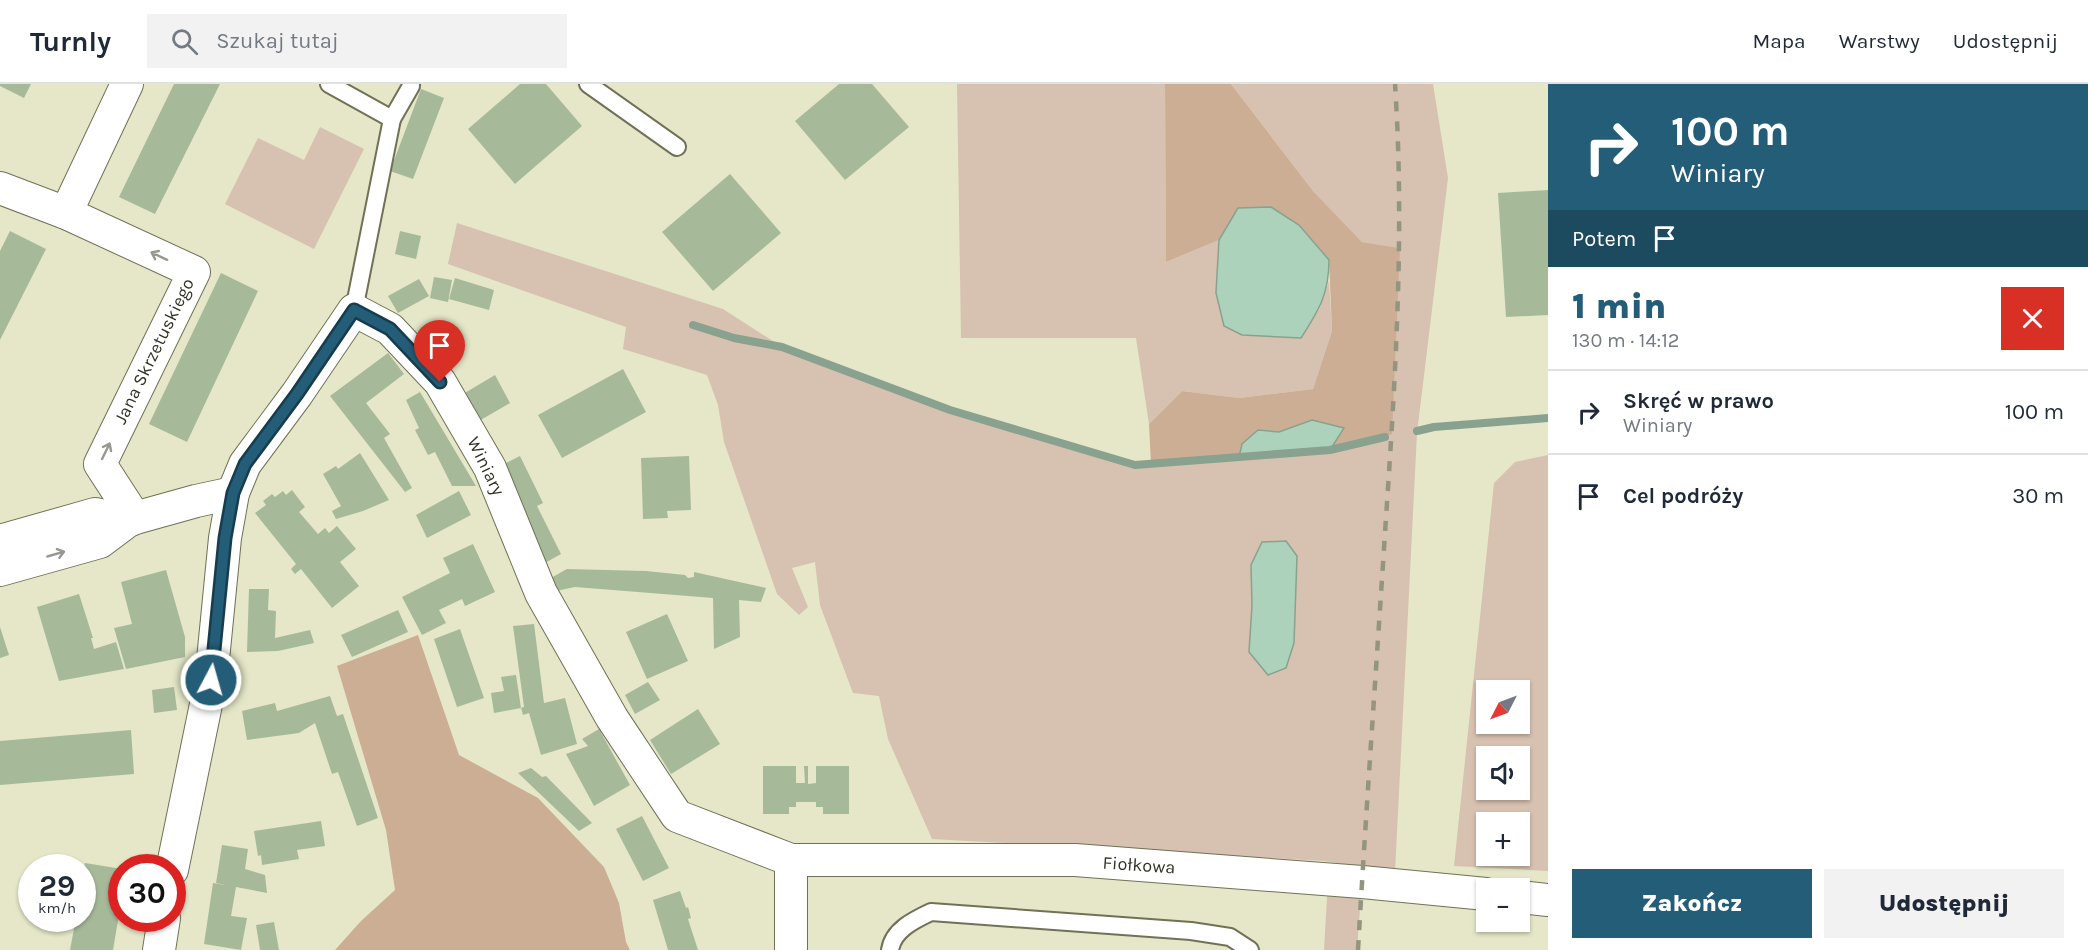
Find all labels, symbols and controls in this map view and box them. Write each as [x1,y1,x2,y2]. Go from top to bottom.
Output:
search box [147,14,567,68]
text: Turnly [30,25,111,58]
icon: search [168,25,201,58]
text: Szukaj tutaj [216,28,339,54]
text: Mapa [1752,29,1806,53]
text: Warstwy [1839,29,1920,53]
text: Udostępnij [1953,29,2058,53]
text: 100 m [1671,106,1790,156]
icon: right [1572,108,1650,186]
text: Winiary [1671,157,1765,189]
icon: arrive [1648,222,1681,255]
text: Potem [1572,226,1636,252]
one-way arrow [151,249,169,261]
street label: Jana Skrzetuskiego [109,275,199,427]
text: 1 min [1572,285,1666,327]
button: close [2001,287,2064,350]
pin [414,320,465,382]
icon: arrive [423,329,456,362]
text: 130 m · 14:12 [1572,329,1679,352]
text: Skręć w prawo [1623,388,1774,414]
icon: right [1572,396,1605,429]
text: 100 m [2005,399,2064,425]
text: Winiary [1623,414,1692,437]
street label: Winiary [462,433,510,499]
one-way arrow [101,442,113,460]
icon: arrive [1572,480,1605,513]
text: Cel podróży [1623,483,1743,509]
text: 30 m [2012,483,2064,509]
one-way arrow [46,548,65,559]
position arrow [179,648,243,712]
north arrow [1476,680,1530,734]
map controls [1476,680,1530,932]
button: sound [1476,746,1530,800]
button: + [1476,812,1530,866]
street label: Fiołkowa [1102,851,1176,879]
speed limit sign: 30 [108,854,186,932]
text: 29 [39,868,75,904]
button: Zakończ [1572,869,1812,938]
button: Udostępnij [1824,869,2064,938]
button: − [1476,878,1530,932]
text: km/h [38,899,76,917]

